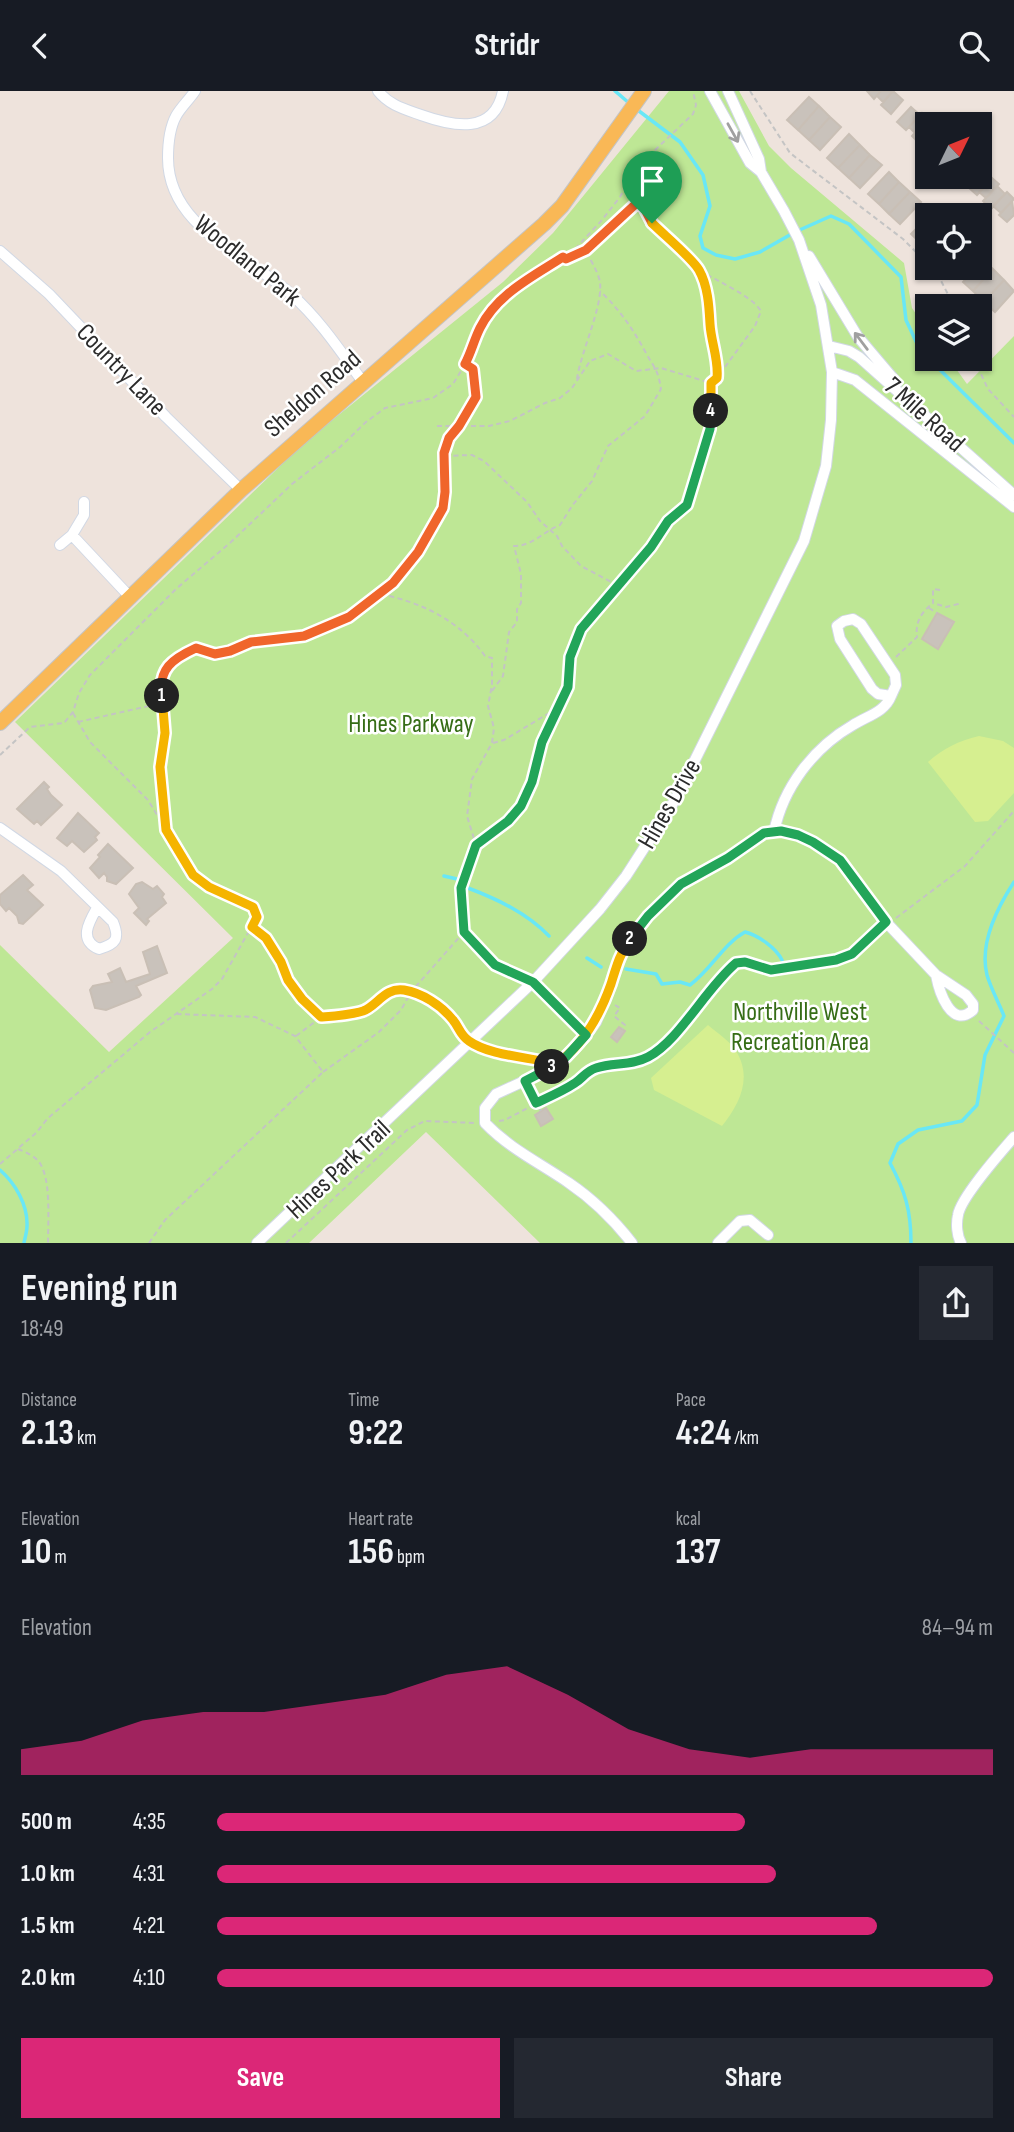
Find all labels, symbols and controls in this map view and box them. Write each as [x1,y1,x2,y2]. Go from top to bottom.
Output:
text: Stridr [474,26,540,65]
icon: back [21,27,59,65]
icon: search [955,27,993,65]
north arrow [915,112,992,189]
map controls [915,112,992,371]
one-way arrow [726,123,740,143]
pin [622,151,682,223]
icon: arrive [633,162,671,200]
button: locate [915,203,992,280]
street label: Woodland Park [188,209,306,313]
button: layers [915,294,992,371]
street label: Country Lane [69,317,173,423]
one-way arrow [854,332,869,351]
street label: Sheldon Road [258,344,368,444]
street label: 7 Mile Road [877,371,971,459]
pin: 4 [694,393,728,429]
text: 4 [706,399,715,422]
pin: 1 [144,679,180,713]
text: 1 [158,684,165,707]
park label: Hines Parkway [348,709,474,740]
street label: Hines Drive [632,754,708,854]
pin: 2 [612,921,648,957]
text: 2 [625,927,634,950]
park label: Northville West Recreation Area [731,997,869,1058]
pin: 3 [534,1049,570,1084]
text: 3 [547,1055,556,1078]
street label: Hines Park Trail [281,1114,397,1226]
text: Evening run [21,1266,178,1311]
button: share [919,1266,993,1340]
text: 18:49 [21,1315,63,1343]
text: Distance [21,1389,77,1412]
text: Time [348,1389,379,1412]
text: Pace [676,1389,706,1412]
text: 2.13 [21,1412,74,1455]
text: 9:22 [348,1412,403,1455]
text: 4:24 [676,1412,731,1455]
text: km [74,1427,96,1450]
text: /km [731,1427,759,1450]
text: Elevation [21,1508,80,1531]
text: Heart rate [348,1508,413,1531]
text: kcal [676,1508,701,1531]
text: 10 [21,1531,51,1574]
text: 156 [348,1531,394,1574]
text: 137 [676,1531,720,1574]
text: m [51,1546,67,1569]
text: bpm [394,1546,425,1569]
text: Elevation [21,1614,92,1642]
text: 84–94 m [922,1614,993,1642]
text: 500 m [21,1808,72,1836]
text: 4:35 [133,1808,166,1836]
text: 1.0 km [21,1860,75,1888]
text: 4:31 [133,1860,165,1888]
text: 1.5 km [21,1912,74,1940]
text: 4:21 [133,1912,165,1940]
text: 2.0 km [21,1964,75,1992]
text: 4:10 [133,1964,165,1992]
button: Save [21,2038,500,2118]
button: Share [514,2038,993,2118]

